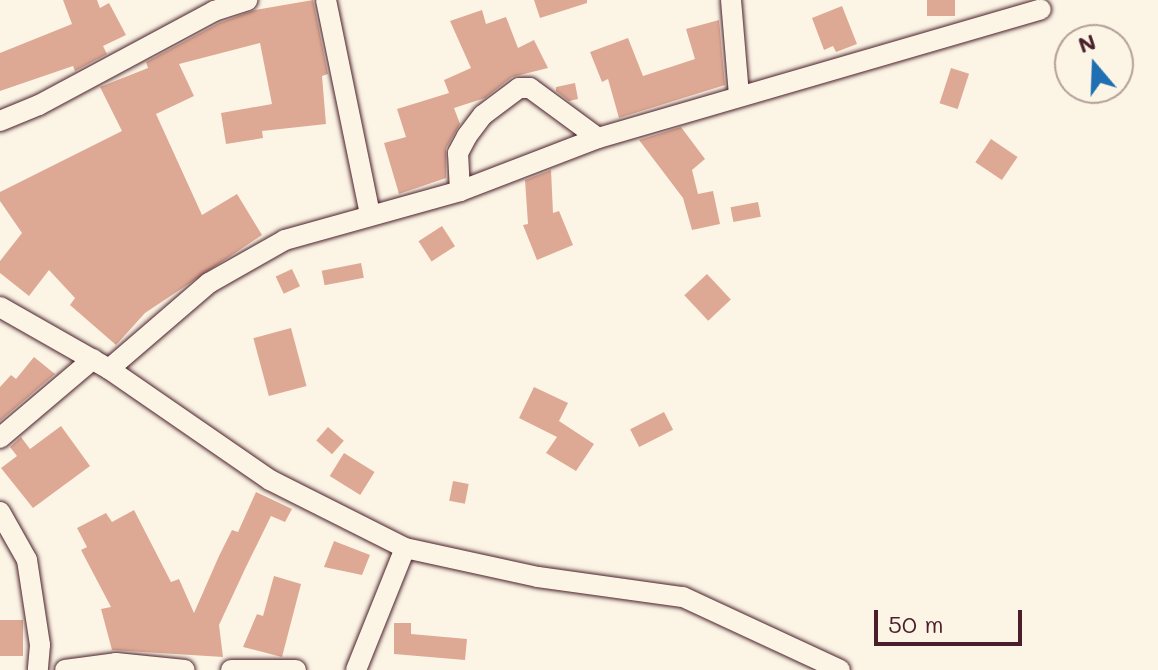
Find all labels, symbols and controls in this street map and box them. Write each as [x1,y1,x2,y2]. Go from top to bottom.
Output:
north arrow [1054,24,1134,104]
text: N [1074,26,1099,59]
scale bar [878,594,1026,644]
text: 50 m [888,608,944,639]

